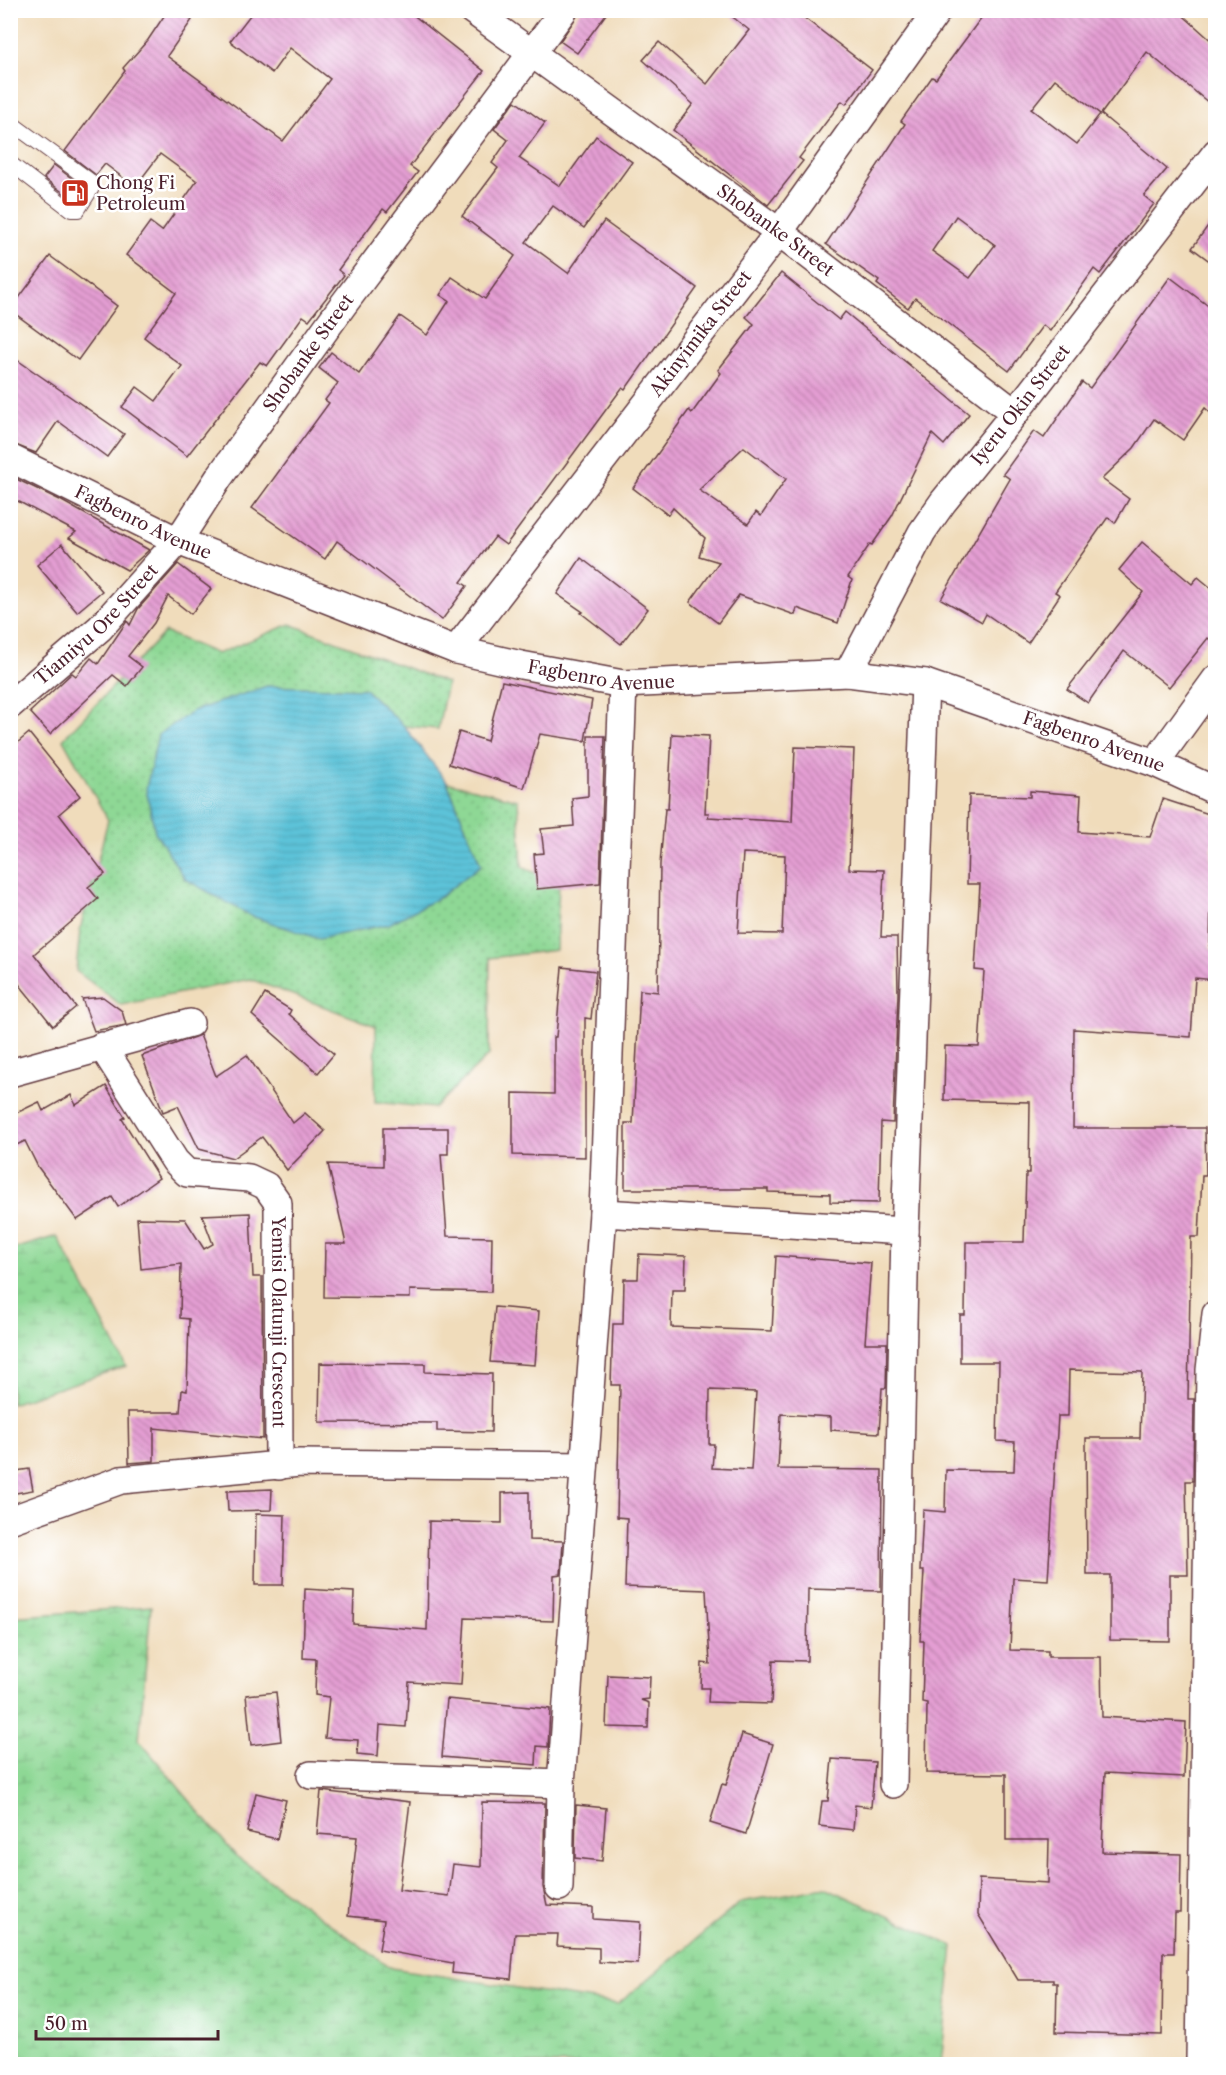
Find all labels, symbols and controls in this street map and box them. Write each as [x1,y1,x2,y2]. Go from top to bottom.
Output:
place label: Chong Fi Petroleum [96,172,186,215]
fuel station icon: Chong Fi Petroleum [59,177,91,209]
street label: Shobanke Street [713,180,839,282]
street label: Akinyimika Street [644,266,756,402]
street label: Shobanke Street [258,289,359,417]
street label: Iyeru Okin Street [966,340,1075,470]
street label: Fagbenro Avenue [71,481,215,564]
street label: Tiamiyu Ore Street [30,559,163,690]
street label: Fagbenro Avenue [526,655,675,695]
street label: Fagbenro Avenue [1020,707,1168,777]
street label: Yemisi Olatunji Crescent [267,1215,290,1428]
scale bar [36,2003,218,2041]
text: 50 m [45,2013,88,2035]

